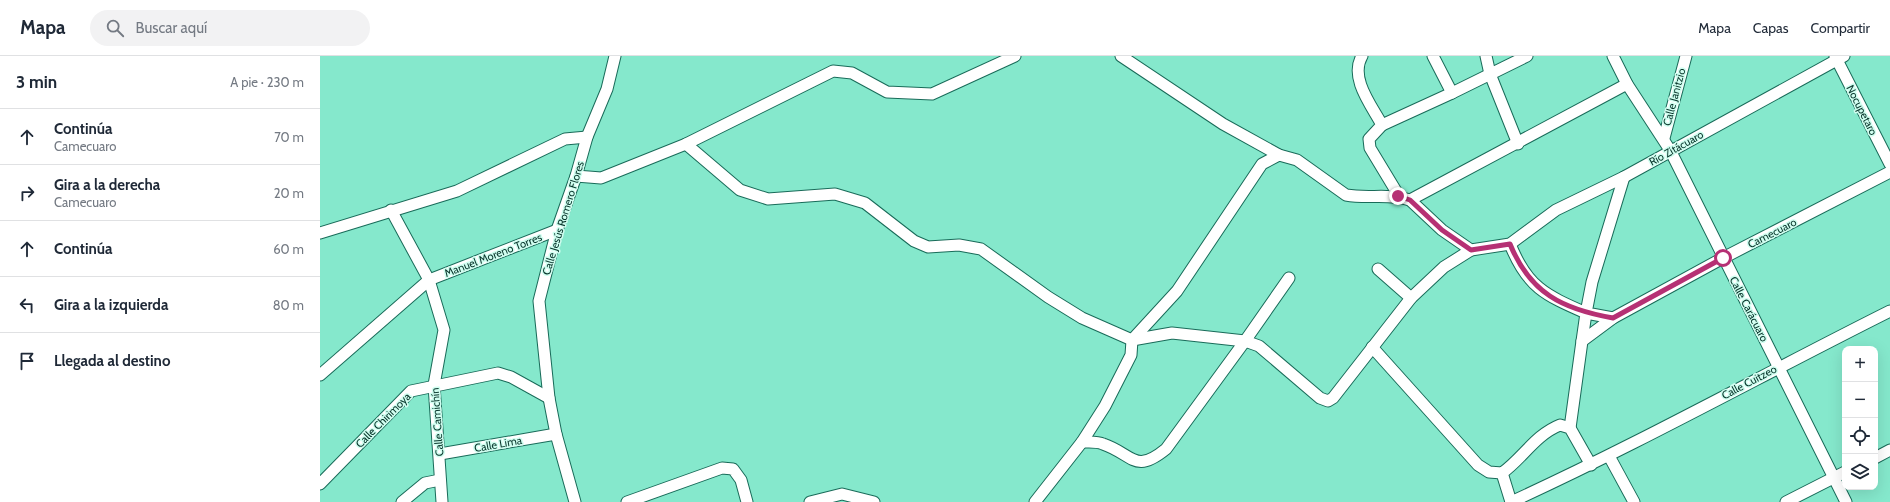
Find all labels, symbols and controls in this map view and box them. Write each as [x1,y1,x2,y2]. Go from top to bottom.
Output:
search box [90,10,370,46]
text: Mapa [20,16,66,39]
icon: search [104,17,126,39]
text: Buscar aquí [136,19,207,37]
text: Mapa [1698,19,1731,37]
text: Capas [1753,19,1789,37]
text: Compartir [1811,19,1870,37]
street label: Calle Janitzio [1660,67,1688,127]
text: 3 min [16,72,57,92]
text: A pie · 230 m [230,74,304,90]
street label: Nocupetaro [1843,83,1881,137]
text: Continúa [54,120,112,138]
icon: ahead [16,126,38,148]
street label: Río Zitácuaro [1646,127,1706,169]
text: 70 m [274,129,304,145]
text: Camecuaro [54,138,116,154]
street label: Calle Jesús Romero Flores [539,159,587,277]
text: Gira a la derecha [54,176,160,194]
icon: right [16,182,38,204]
text: 20 m [274,185,304,201]
route end [1389,187,1407,205]
text: Camecuaro [54,194,116,210]
street label: Camecuaro [1745,215,1799,251]
street label: Manuel Moreno Torres [442,230,544,280]
icon: ahead [16,238,38,260]
text: Continúa [54,240,112,258]
text: 60 m [273,241,304,257]
route start [1714,249,1732,267]
street label: Calle Carácuaro [1727,274,1771,344]
icon: left [16,294,38,316]
text: Gira a la izquierda [54,296,168,314]
text: 80 m [273,297,304,313]
map controls [1842,346,1878,490]
button: + [1842,346,1878,382]
icon: arrive [16,350,38,372]
text: Llegada al destino [54,352,170,370]
street label: Calle Cuitzeo [1719,362,1779,402]
button: − [1842,382,1878,418]
street label: Calle Camichín [428,387,446,457]
street label: Calle Chirimoya [352,389,414,451]
button: locate [1842,418,1878,454]
street label: Calle Lima [473,433,524,455]
button: layers [1842,454,1878,490]

